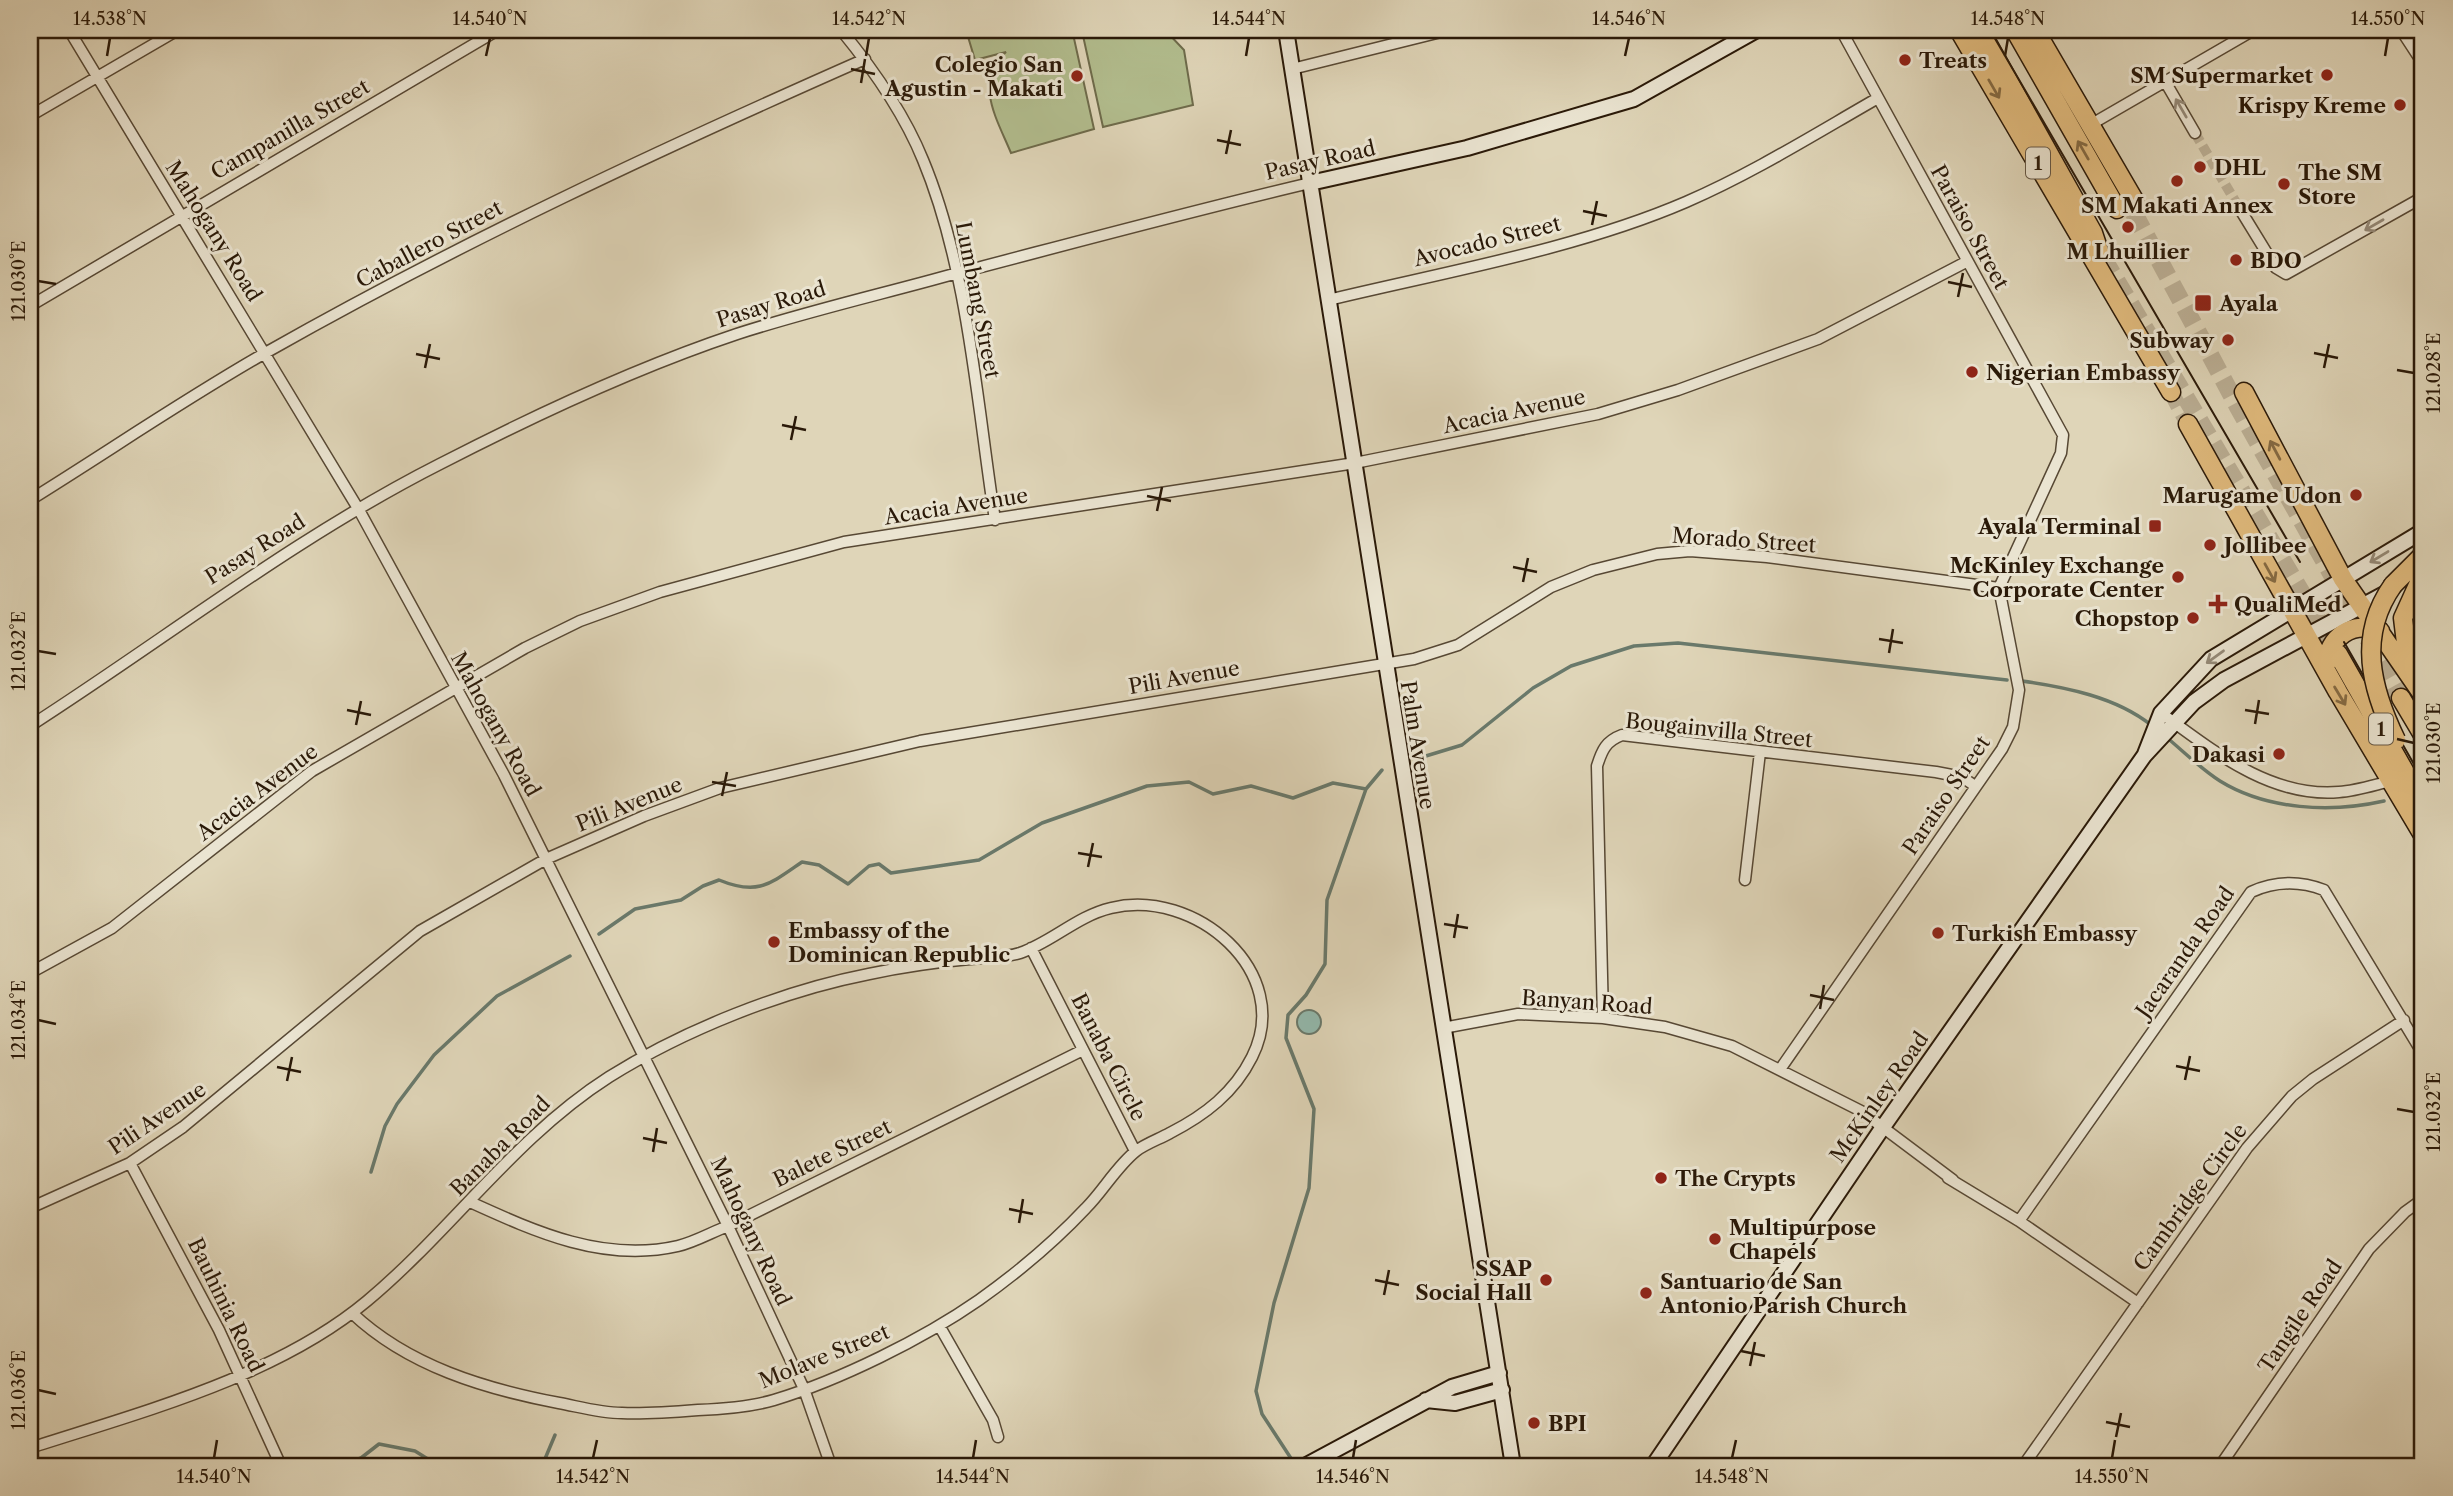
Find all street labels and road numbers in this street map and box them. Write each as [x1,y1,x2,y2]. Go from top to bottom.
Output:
street label: Campanilla Street [206,73,374,185]
street label: Pasay Road [1262,135,1378,185]
road number: 1 [2026,148,2050,178]
street label: Mahogany Road [161,156,267,306]
street label: Paraiso Street [1926,161,2015,294]
street label: Caballero Street [352,195,507,293]
street label: Avocado Street [1410,210,1564,272]
street label: Lumbang Street [951,219,1006,381]
street label: Pasay Road [713,275,829,332]
street label: Acacia Avenue [1440,384,1588,439]
street label: Acacia Avenue [881,482,1030,530]
street label: Pasay Road [201,508,310,590]
street label: Morado Street [1671,523,1817,558]
street label: Mahogany Road [446,647,546,801]
street label: Pili Avenue [1127,655,1241,699]
street label: Palm Avenue [1395,679,1441,811]
street label: Bougainvilla Street [1624,708,1814,752]
road number: 1 [2369,714,2393,744]
street label: Paraiso Street [1897,730,1995,859]
street label: Acacia Avenue [191,738,322,846]
street label: Pili Avenue [572,771,686,837]
street label: Jacaranda Road [2129,881,2240,1025]
street label: Banyan Road [1521,985,1654,1019]
street label: Banaba Circle [1066,989,1152,1125]
street label: McKinley Road [1825,1027,1933,1167]
street label: Pili Avenue [103,1076,211,1160]
street label: Banaba Road [445,1091,555,1201]
street label: Balete Street [769,1113,896,1192]
street label: Cambridge Circle [2128,1118,2252,1276]
street label: Mahogany Road [706,1153,797,1310]
street label: Bauhinia Road [183,1234,269,1376]
street label: Tangile Road [2253,1255,2347,1377]
street label: Molave Street [755,1318,893,1393]

